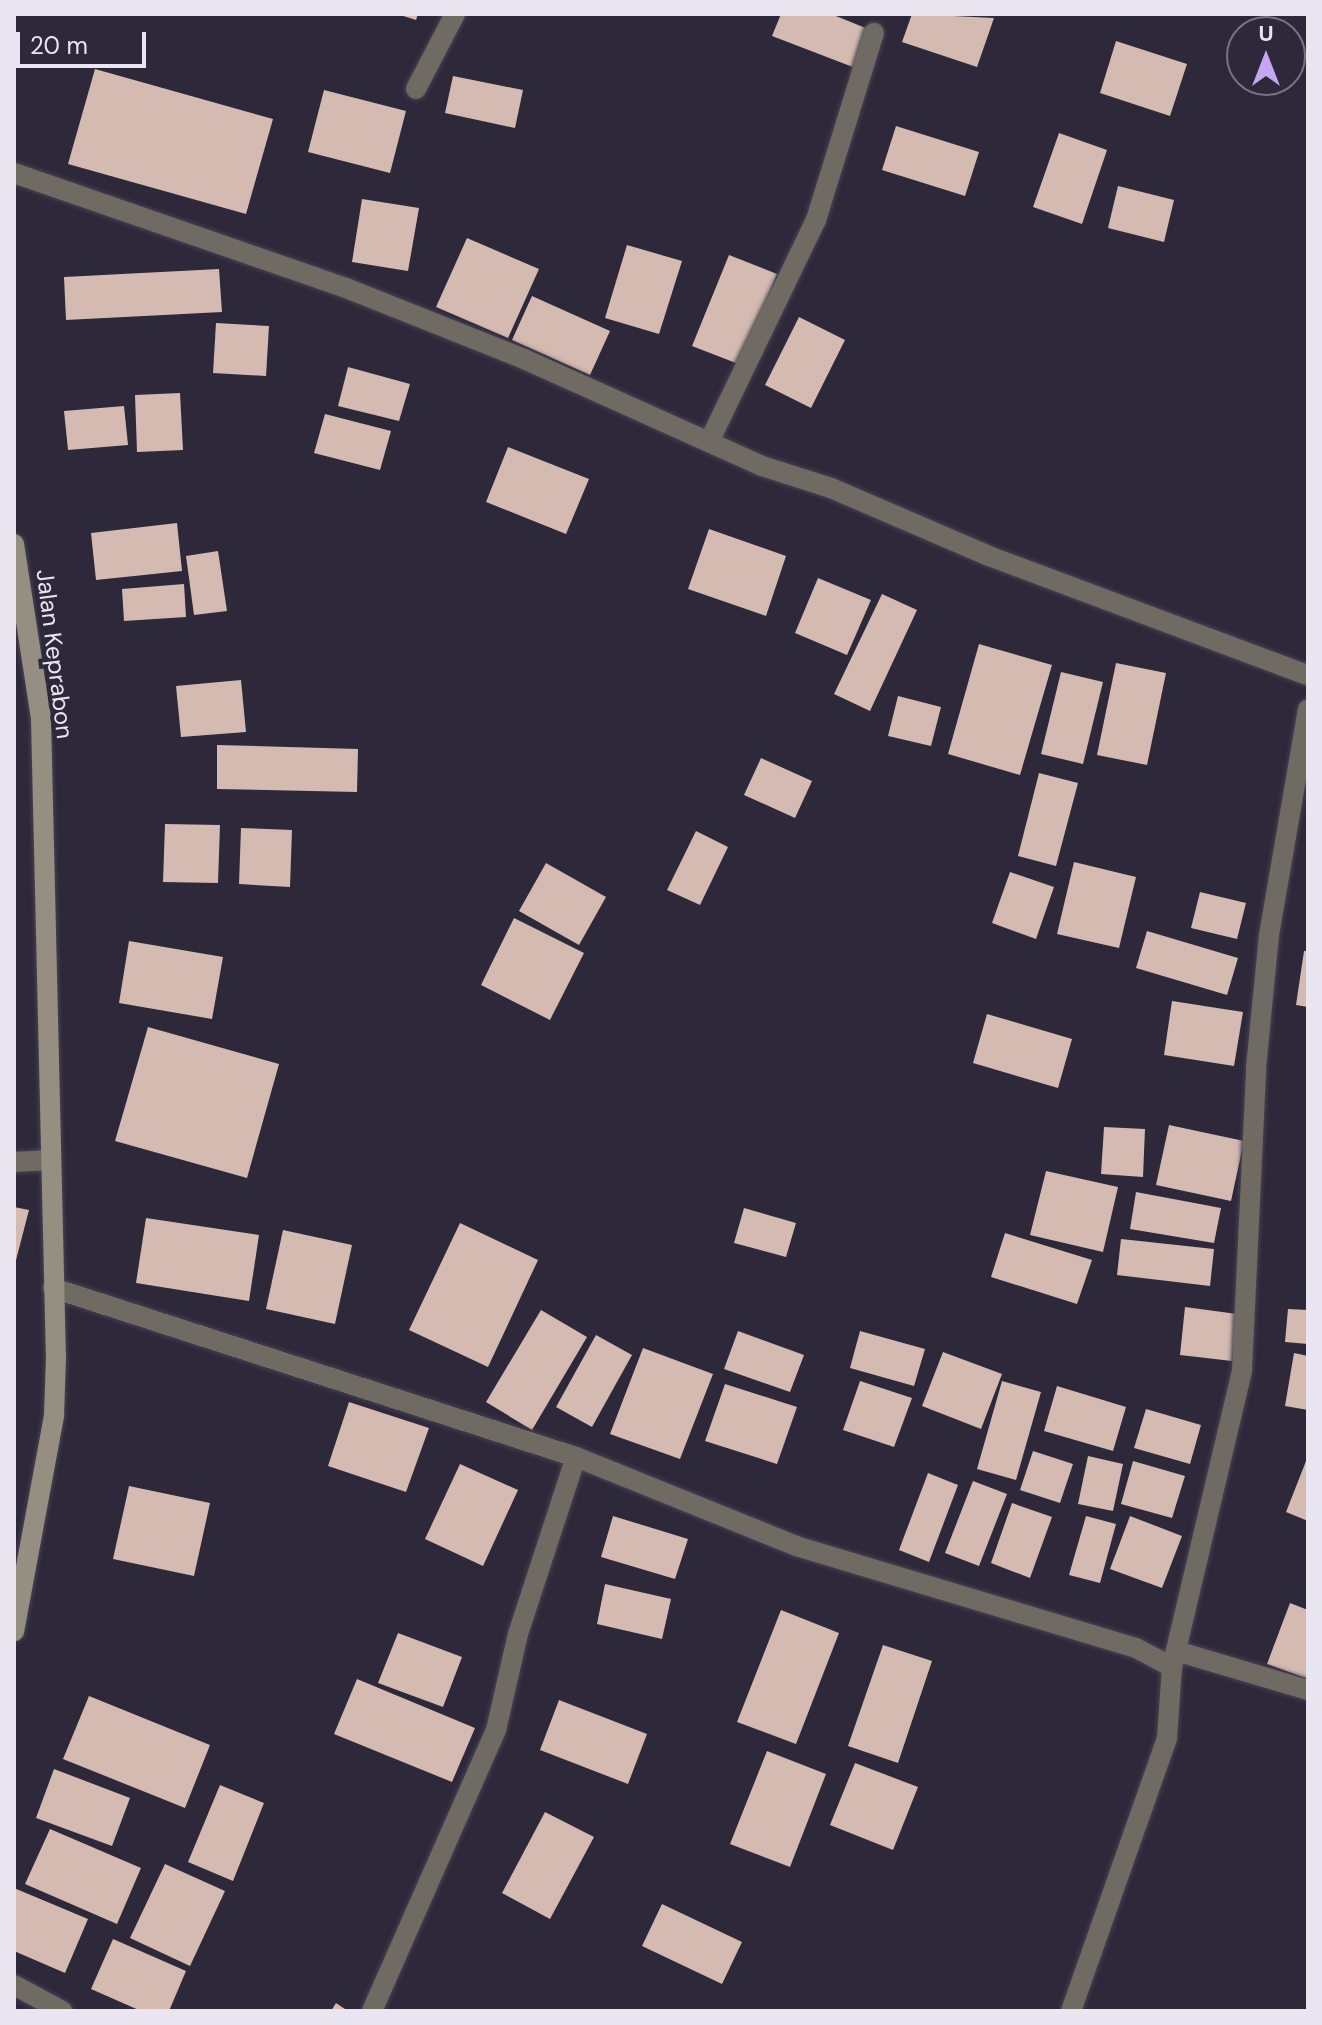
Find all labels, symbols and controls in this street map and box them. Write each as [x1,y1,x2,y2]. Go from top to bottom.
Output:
scale bar [20,16,150,66]
north arrow [1226,16,1306,96]
text: U [1258,19,1274,48]
text: 20 m [30,30,88,61]
street label: Jalan Keprabon [30,568,80,740]

